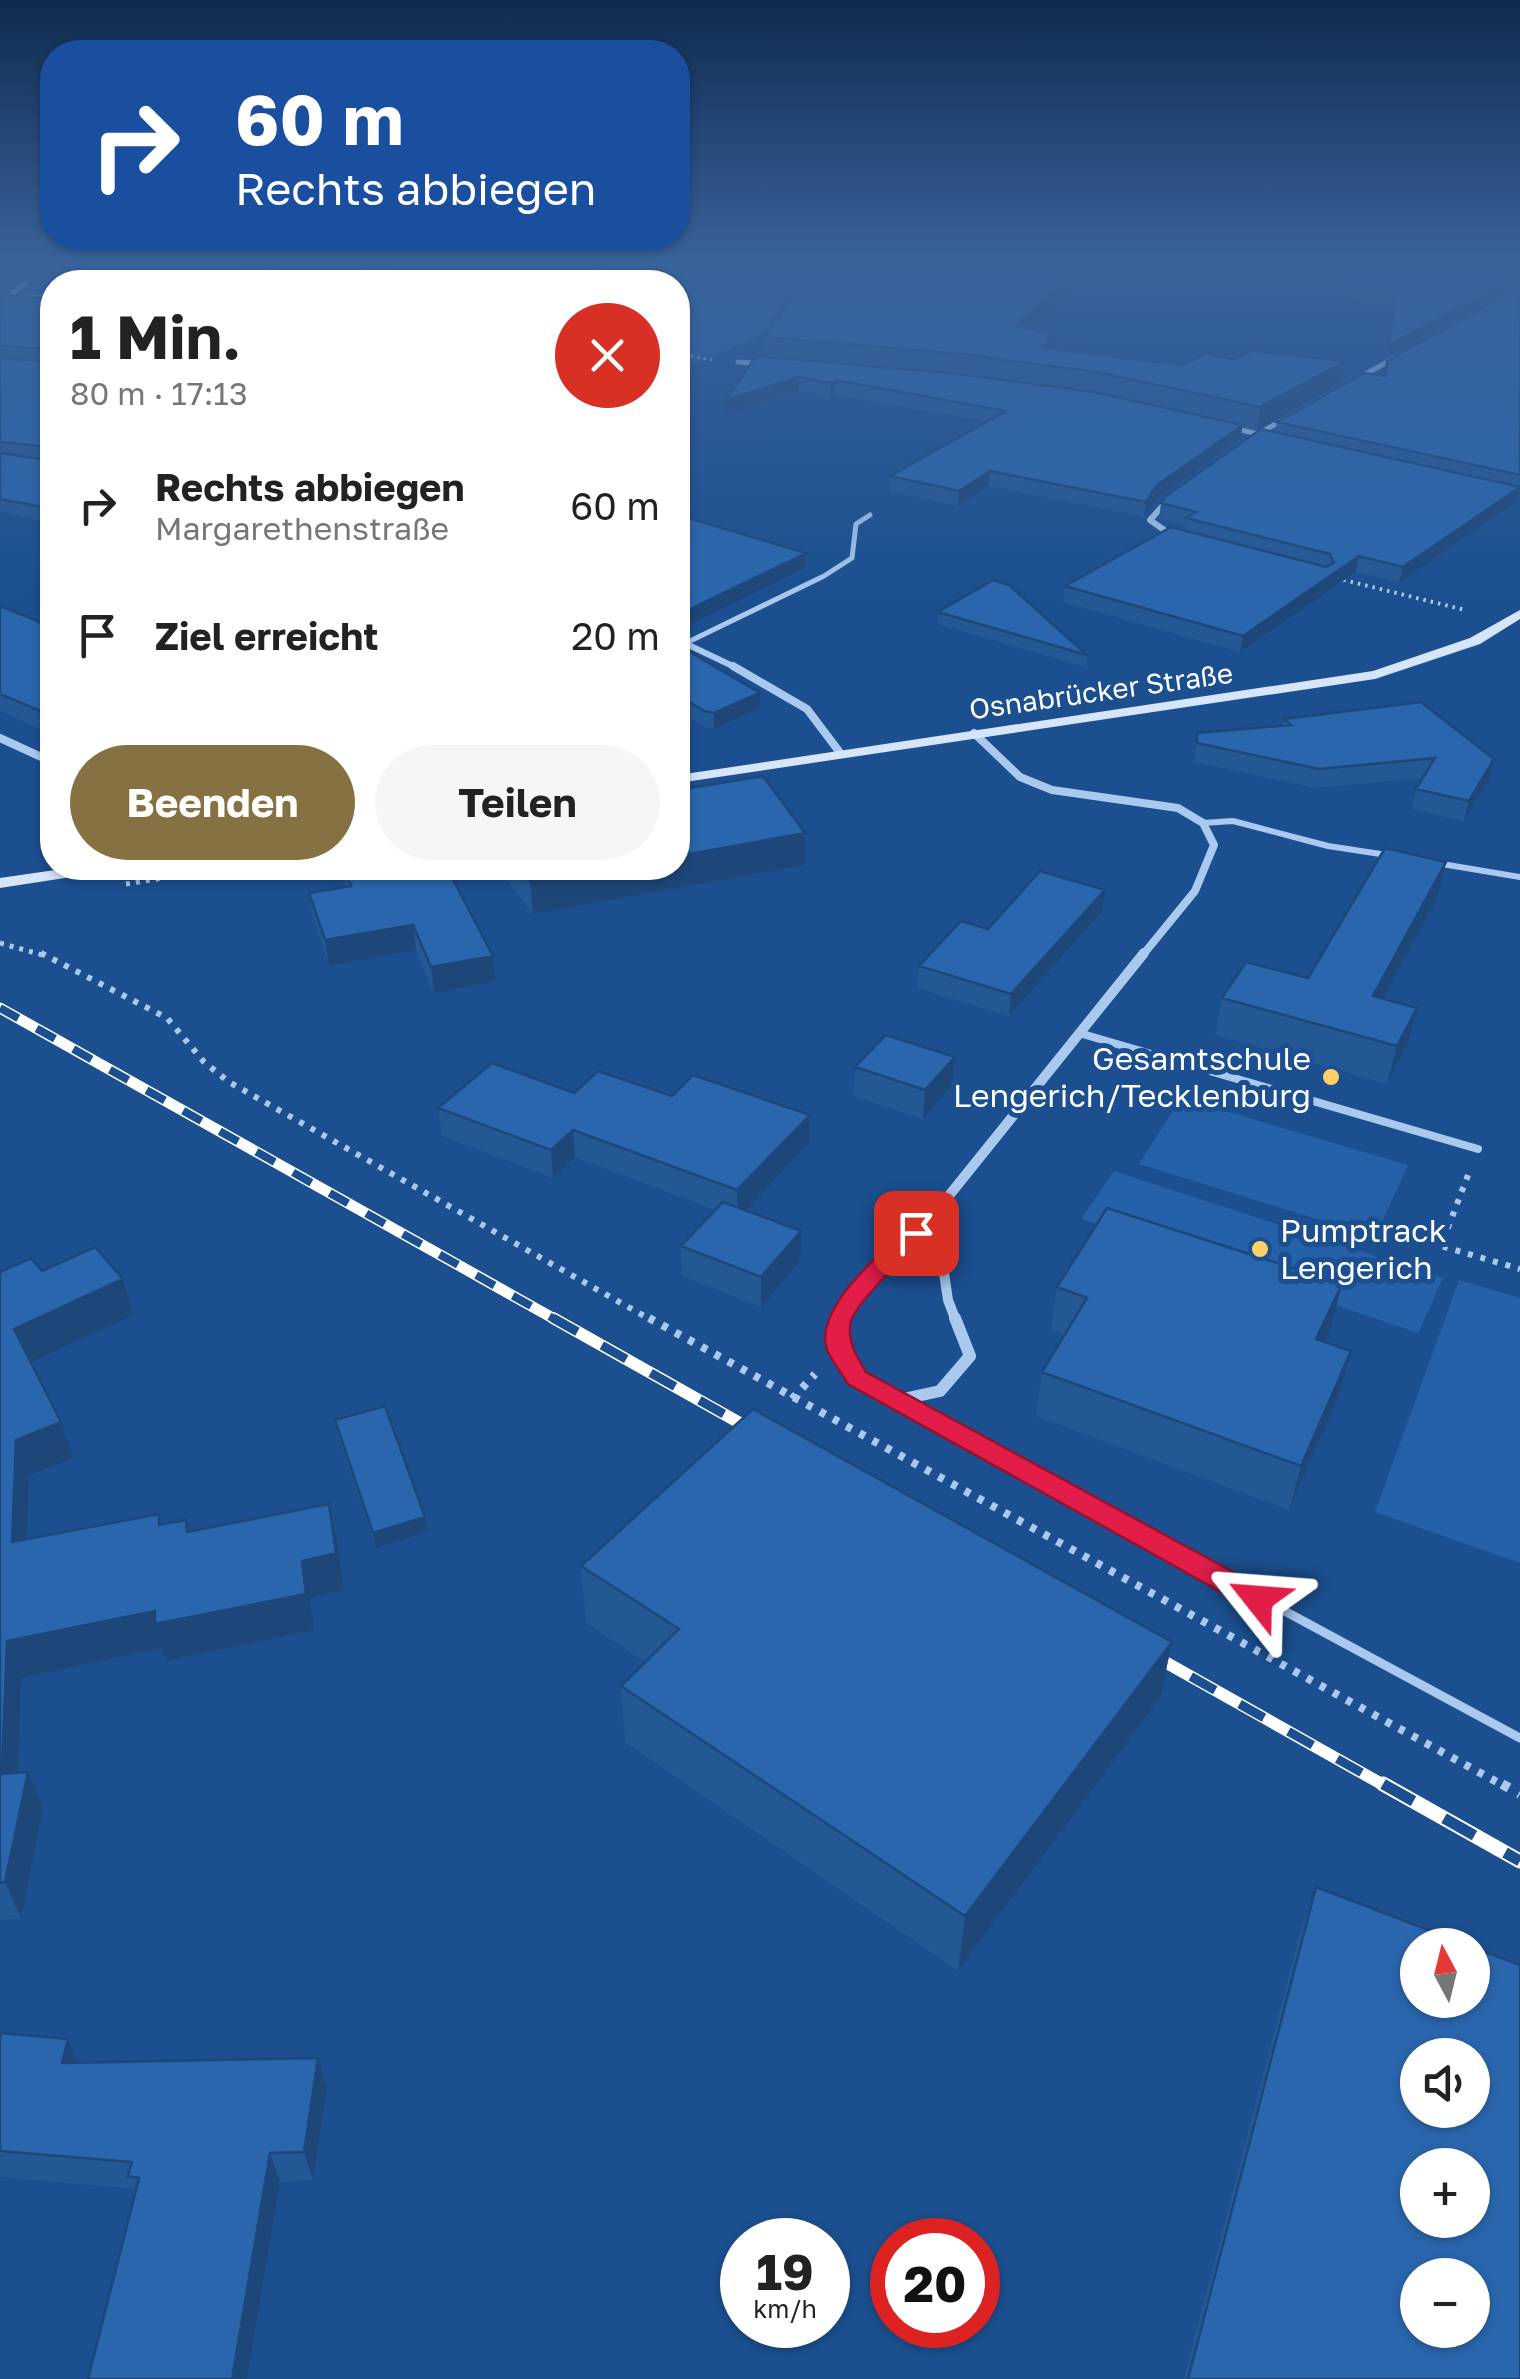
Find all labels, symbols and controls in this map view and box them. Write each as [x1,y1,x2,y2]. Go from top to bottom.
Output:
text: 60 m [235,76,404,160]
icon: right [70,80,200,210]
text: Rechts abbiegen [235,161,597,215]
text: 1 Min. [70,300,241,372]
button: close [555,303,660,408]
text: 80 m · 17:13 [70,374,248,412]
text: Rechts abbiegen [155,464,464,509]
icon: right [70,478,125,533]
text: 60 m [570,483,660,528]
text: Margarethenstraße [155,509,449,547]
icon: arrive [70,608,125,663]
text: Ziel erreicht [155,613,378,658]
text: 20 m [571,613,660,658]
street label: Osnabrücker Straße [967,656,1235,725]
button: Beenden [70,745,355,860]
button: Teilen [375,745,660,860]
place label: Gesamtschule Lengerich/Tecklenburg [953,1039,1311,1114]
marker: Gesamtschule Lengerich/Tecklenburg [1320,1066,1342,1088]
pin [874,1191,959,1276]
icon: arrive [889,1206,944,1261]
place label: Pumptrack Lengerich [1280,1211,1447,1286]
marker: Pumptrack Lengerich [1249,1238,1271,1260]
position arrow [1206,1547,1310,1651]
north arrow [1400,1928,1490,2018]
map controls [1400,1928,1490,2348]
button: sound [1400,2038,1490,2128]
button: + [1400,2148,1490,2238]
speed limit sign: 20 [870,2218,1000,2348]
text: 19 [756,2241,814,2301]
button: − [1400,2258,1490,2348]
text: km/h [753,2293,817,2324]

